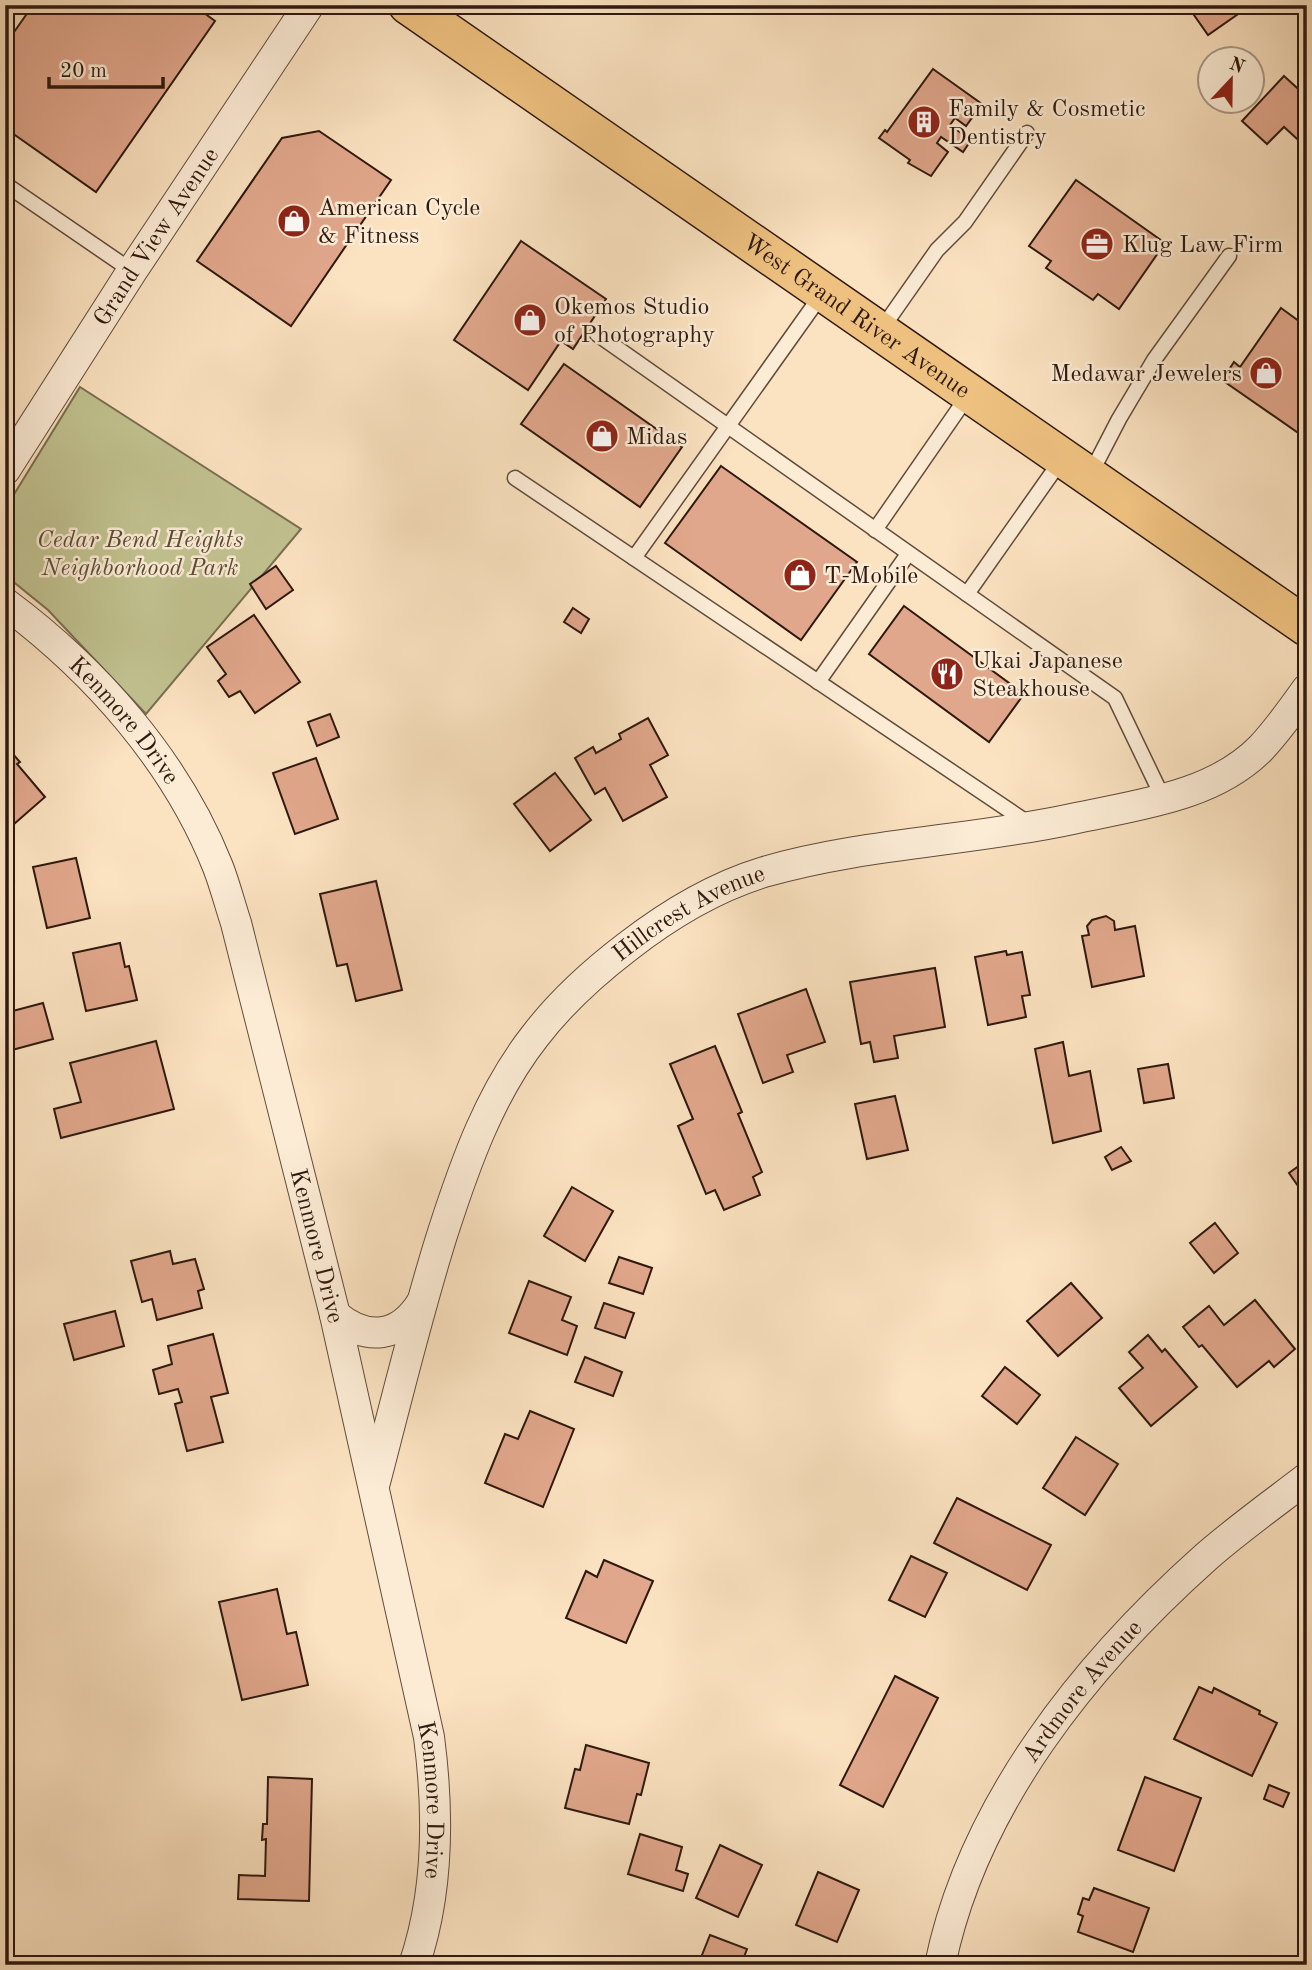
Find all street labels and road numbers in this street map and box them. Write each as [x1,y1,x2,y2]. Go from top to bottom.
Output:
street label: Grand View Avenue [90,144,224,331]
street label: West Grand River Avenue [738,231,974,404]
street label: Kenmore Drive [63,653,183,789]
street label: Hillcrest Avenue [609,863,768,967]
street label: Kenmore Drive [285,1166,346,1326]
street label: Ardmore Avenue [1019,1616,1147,1768]
street label: Kenmore Drive [412,1719,445,1880]

